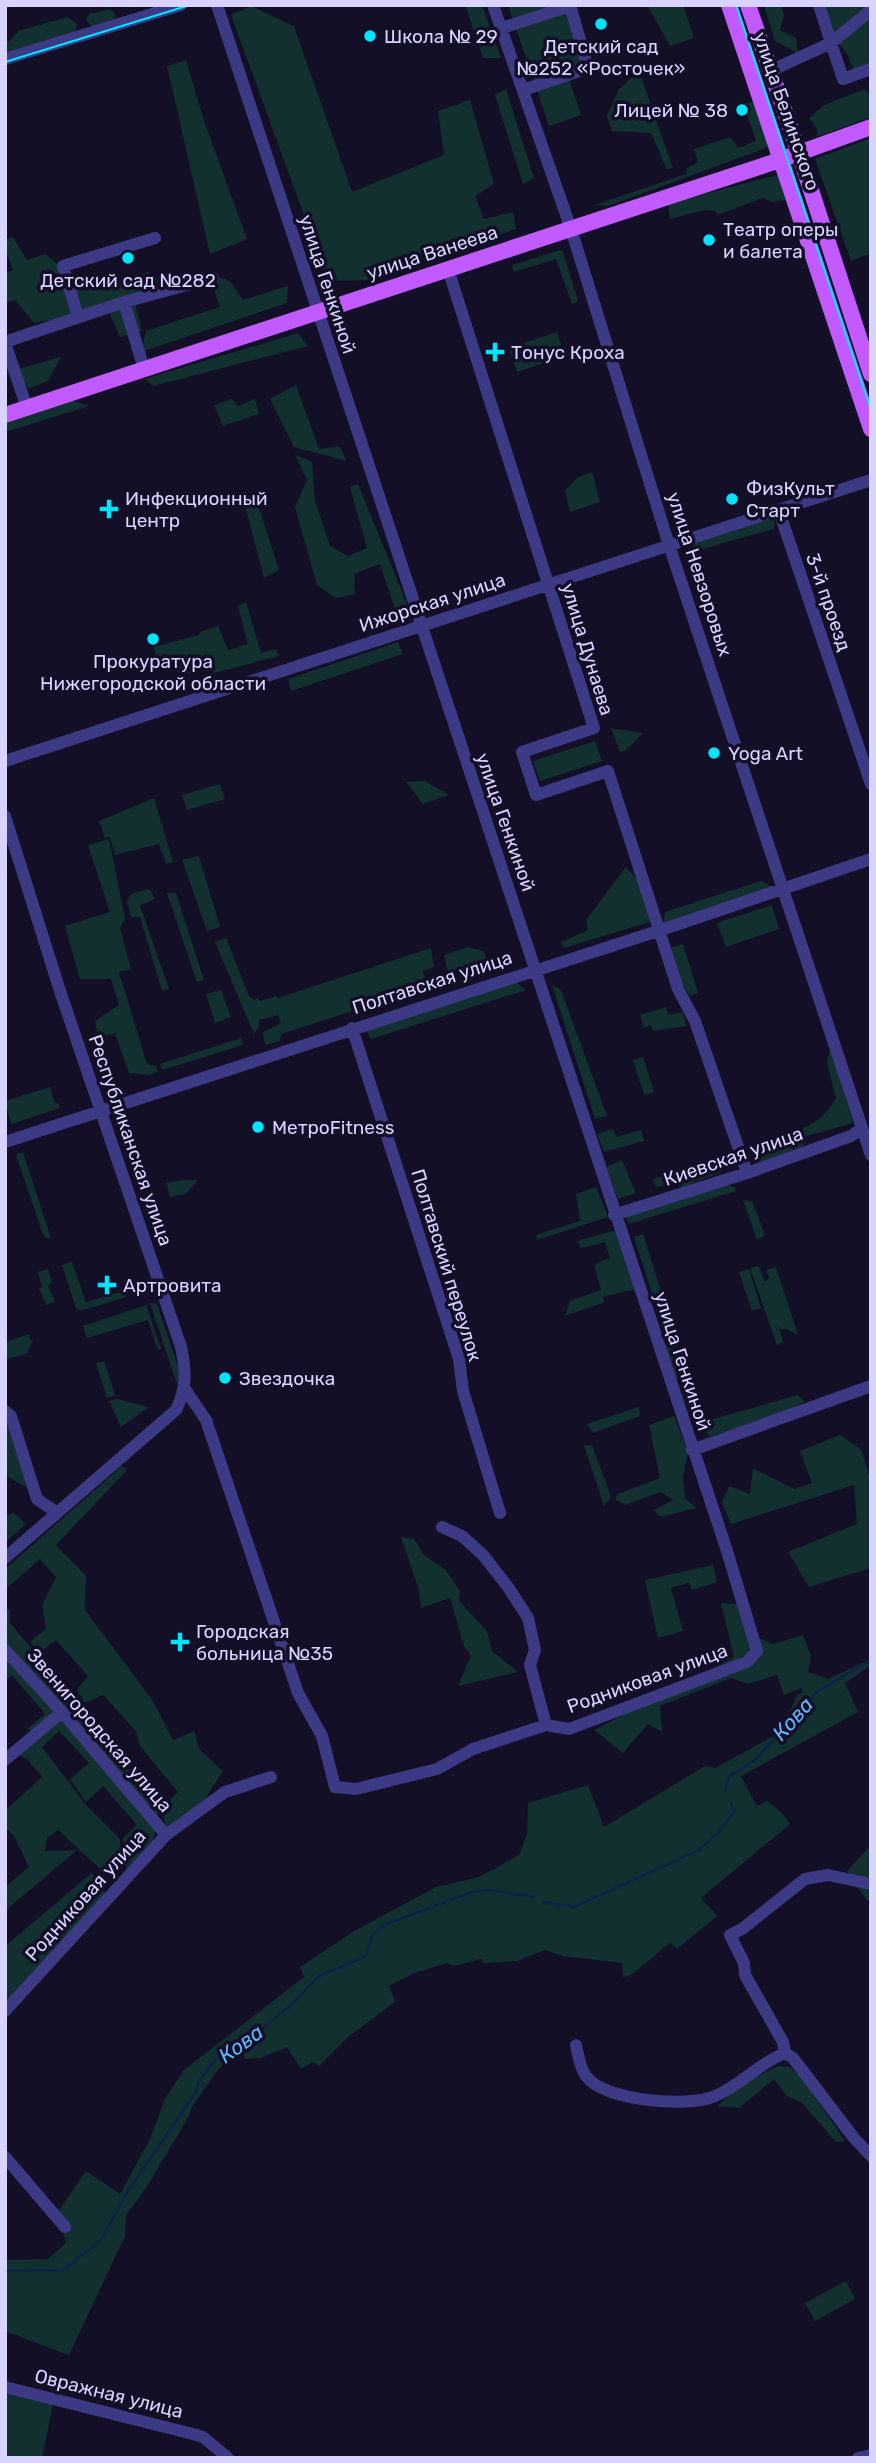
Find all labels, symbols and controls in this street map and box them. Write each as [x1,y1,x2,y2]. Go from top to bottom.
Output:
marker: Детский сад №252 «Росточек» [593,16,609,32]
place label: Школа № 29 [384,25,498,48]
marker: Школа № 29 [362,28,378,44]
street label: улица Белинского [749,29,824,193]
place label: Детский сад №252 «Росточек» [517,35,685,80]
place label: Лицей № 38 [614,99,728,122]
marker: Лицей № 38 [734,102,750,118]
street label: улица Генкиной [294,212,361,357]
place label: Театр оперы и балета [723,218,838,263]
street label: улица Ванеева [364,220,501,285]
marker: Театр оперы и балета [701,232,717,248]
marker: Детский сад №282 [120,250,136,266]
place label: Детский сад №282 [40,269,216,292]
place label: Тонус Кроха [511,341,625,364]
marker: Тонус Кроха [485,342,505,362]
place label: ФизКульт Старт [746,477,835,522]
place label: Инфекционный центр [125,487,268,532]
street label: улица Невзоровых [662,489,737,659]
marker: ФизКульт Старт [724,491,740,507]
marker: Инфекционный центр [99,499,119,519]
street label: 3-й проезд [801,550,856,654]
street label: Ижорская улица [356,568,508,637]
street label: улица Дунаева [556,580,619,718]
marker: Прокуратура Нижегородской области [145,631,161,647]
place label: Прокуратура Нижегородской области [40,650,266,695]
place label: Yoga Art [728,742,804,765]
marker: Yoga Art [706,745,722,761]
street label: улица Генкиной [471,750,540,894]
street label: Полтавская улица [349,946,515,1019]
street label: Республиканская улица [84,1032,177,1249]
place label: МетроFitness [272,1116,394,1139]
marker: МетроFitness [250,1119,266,1135]
street label: Киевская улица [660,1122,806,1191]
street label: Полтавский переулок [406,1166,487,1364]
place label: Артровита [123,1274,221,1297]
marker: Артровита [97,1275,117,1295]
street label: улица Генкиной [649,1289,716,1434]
place label: Звездочка [239,1367,335,1390]
marker: Звездочка [217,1370,233,1386]
place label: Городская больница №35 [196,1620,333,1665]
marker: Городская больница №35 [170,1632,190,1652]
street label: Родниковая улица [564,1639,731,1718]
street label: Звенигородская улица [22,1644,177,1817]
water label: Кова [767,1692,818,1745]
street label: Родниковая улица [20,1825,150,1966]
water label: Кова [214,2019,268,2068]
street label: Овражная улица [32,2364,186,2423]

